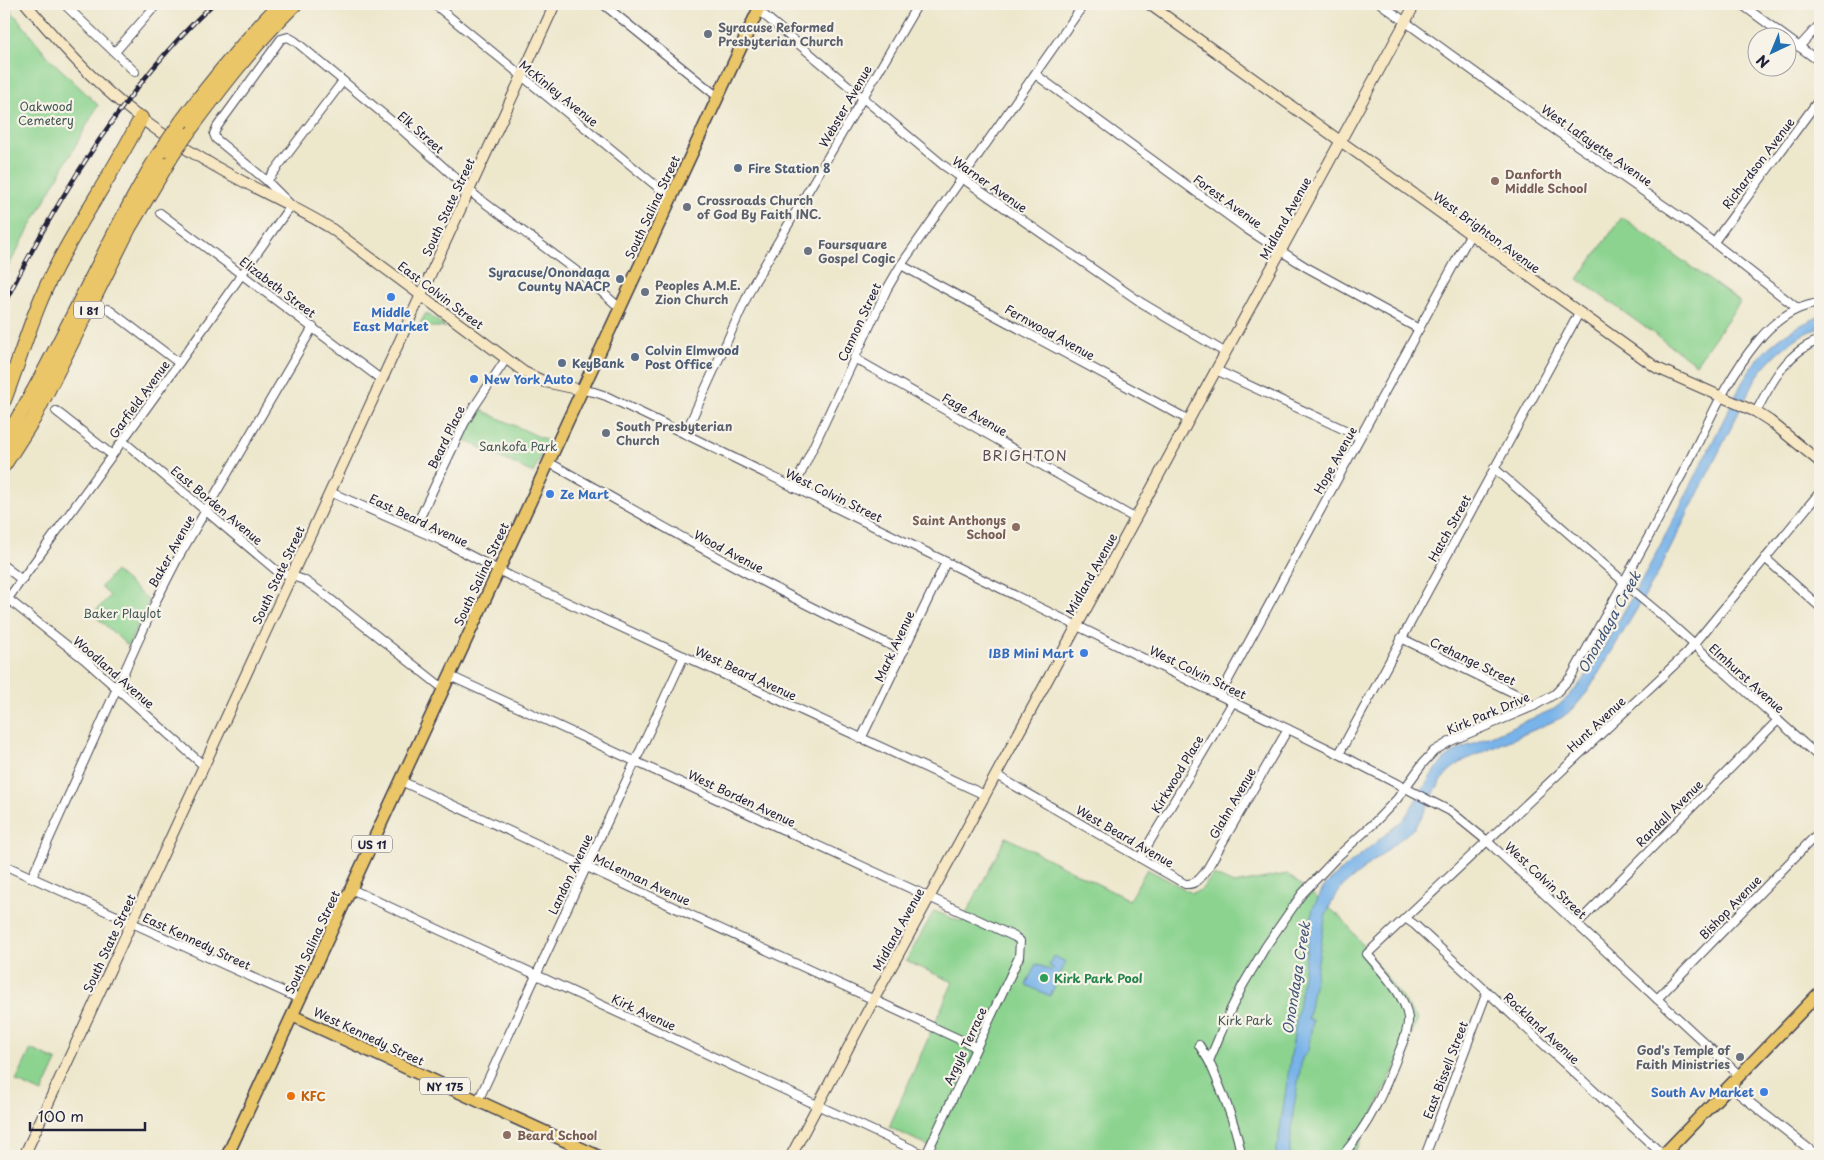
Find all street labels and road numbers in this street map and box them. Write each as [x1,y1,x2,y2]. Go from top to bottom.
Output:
street label: McKinley Avenue [516,56,603,131]
street label: Webster Avenue [814,61,876,151]
street label: West Lafayette Avenue [1538,100,1656,190]
street label: Elk Street [394,107,448,157]
street label: Richardson Avenue [1718,113,1799,213]
street label: South Salina Street [620,152,684,262]
street label: Warner Avenue [949,152,1031,217]
street label: South State Street [417,155,479,259]
street label: Forest Avenue [1190,170,1267,232]
street label: Midland Avenue [1255,173,1315,263]
street label: West Brighton Avenue [1430,187,1545,277]
street label: Elizabeth Street [236,252,320,322]
street label: East Colvin Street [394,257,488,333]
street label: Cannon Street [833,280,885,364]
street label: Fernwood Avenue [1002,300,1099,364]
road number: I 81 [74,302,104,318]
street label: Garfield Avenue [104,356,174,442]
street label: Fage Avenue [939,388,1011,440]
street label: Beard Place [423,402,469,472]
street label: Hope Avenue [1309,423,1361,497]
street label: East Borden Avenue [167,461,267,549]
street label: West Colvin Street [782,464,886,526]
street label: East Beard Avenue [367,489,472,551]
street label: Hatch Street [1423,491,1475,565]
street label: Baker Avenue [144,511,198,591]
street label: South Salina Street [449,519,513,629]
street label: South State Street [247,523,309,627]
street label: Wood Avenue [691,525,767,577]
street label: Midland Avenue [1061,529,1121,619]
street label: Mark Avenue [870,607,919,685]
street label: Woodland Avenue [69,632,159,713]
street label: Crehange Street [1427,632,1519,690]
street label: Elmhurst Avenue [1705,639,1789,717]
street label: West Colvin Street [1146,641,1250,703]
street label: West Beard Avenue [692,642,800,705]
street label: Kirk Park Drive [1444,687,1532,739]
street label: Hunt Avenue [1563,692,1630,756]
street label: Kirkwood Place [1147,732,1207,816]
street label: Glahn Avenue [1204,764,1260,842]
street label: West Borden Avenue [685,765,799,831]
street label: Randall Avenue [1631,775,1707,851]
street label: West Beard Avenue [1073,801,1178,872]
street label: Landon Avenue [543,830,597,917]
road number: US 11 [352,836,392,852]
street label: West Colvin Street [1501,837,1591,923]
street label: McLennan Avenue [590,849,694,910]
street label: Bishop Avenue [1695,871,1765,943]
street label: Midland Avenue [868,884,928,974]
street label: South Salina Street [280,887,344,997]
street label: South State Street [78,891,140,995]
street label: East Kennedy Street [140,908,254,974]
street label: Rockland Avenue [1500,988,1584,1068]
street label: Kirk Avenue [609,989,680,1035]
street label: West Kennedy Street [311,1002,427,1070]
street label: Argyle Terrace [939,1004,991,1088]
street label: East Bissell Street [1418,1018,1472,1122]
road number: NY 175 [420,1078,470,1094]

